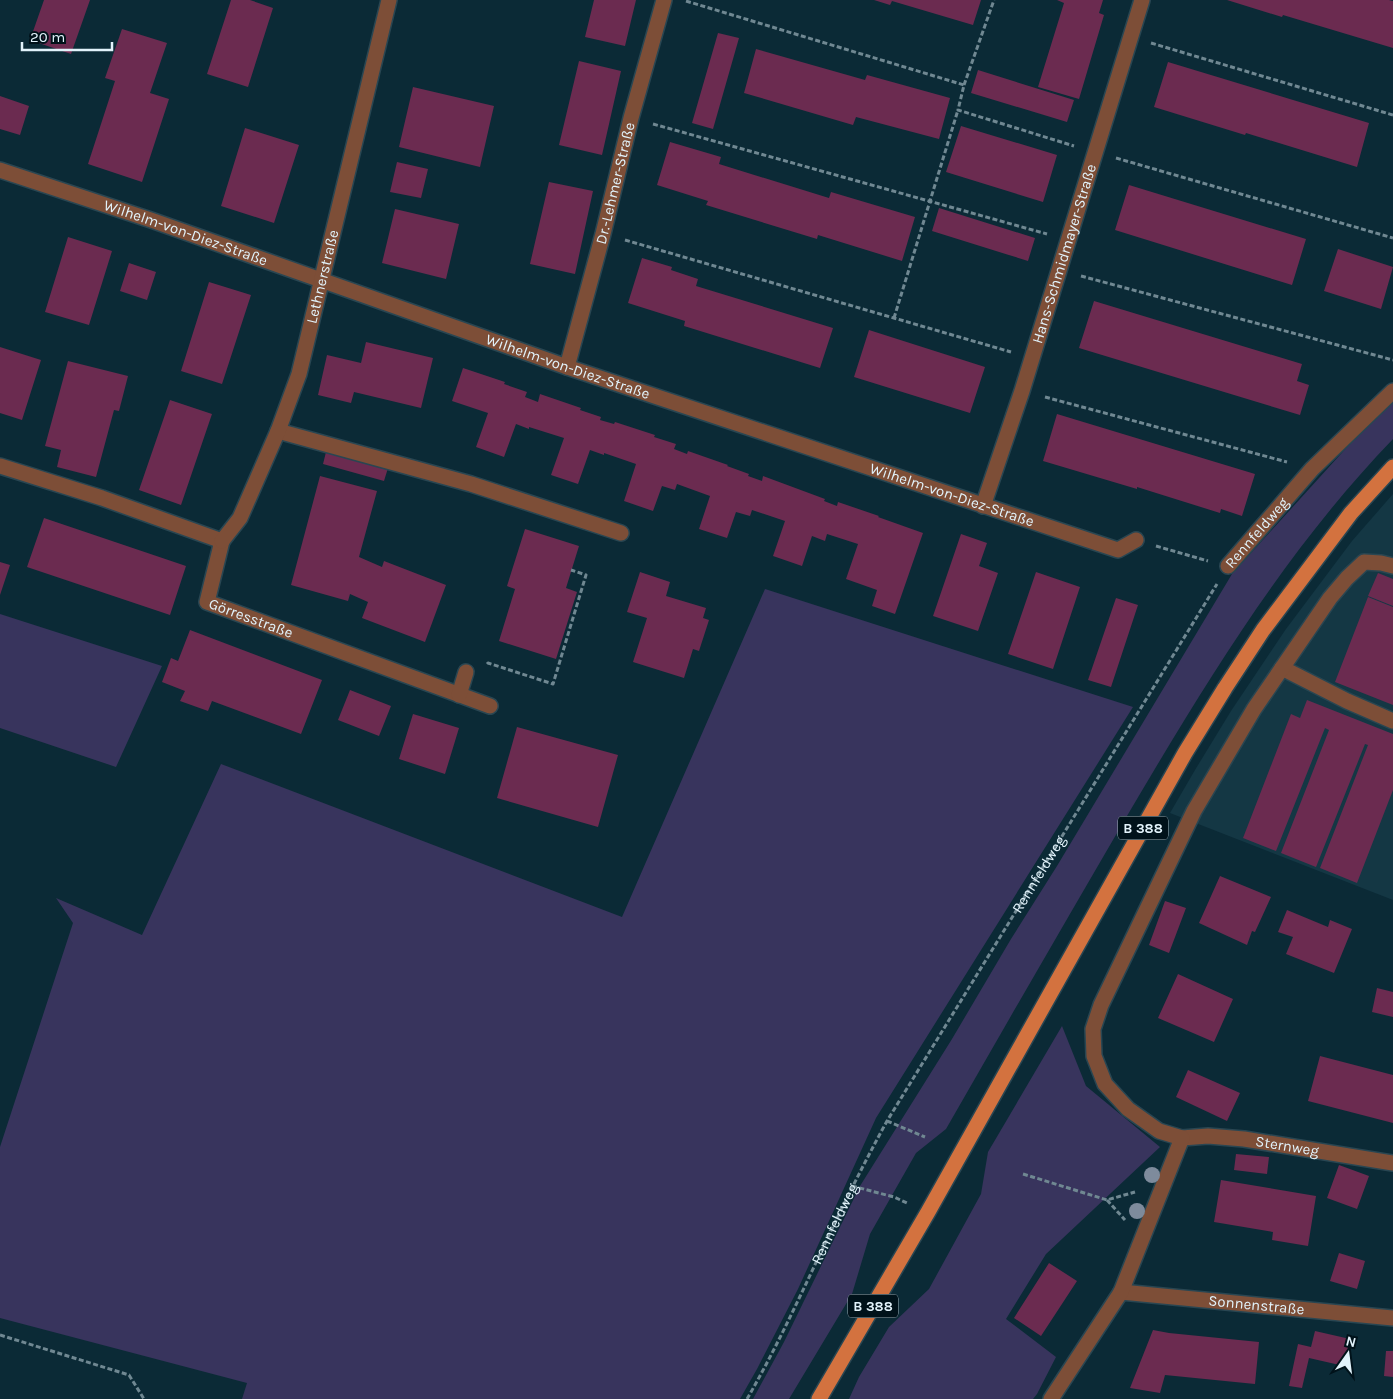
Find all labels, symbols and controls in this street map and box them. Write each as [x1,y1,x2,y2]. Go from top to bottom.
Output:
scale bar [22,20,112,52]
text: 20 m [30,28,65,46]
street label: Dr.-Lehmer-Straße [592,120,639,246]
street label: Hans-Schmidmayer-Straße [1028,162,1100,346]
street label: Wilhelm-von-Diez-Straße [102,196,270,269]
street label: Lethnerstraße [302,228,342,325]
street label: Wilhelm-von-Diez-Straße [484,330,652,403]
street label: Wilhelm-von-Diez-Straße [868,459,1037,531]
street label: Rennfeldweg [1221,493,1293,572]
street label: Görresstraße [206,594,296,642]
road number: B 388 [1118,816,1168,840]
street label: Rennfeldweg [1008,832,1070,916]
street label: Sternweg [1254,1132,1321,1160]
street label: Rennfeldweg [807,1180,862,1267]
street label: Sonnenstraße [1208,1291,1305,1318]
road number: B 388 [848,1294,898,1318]
north arrow [1323,1329,1373,1379]
text: N [1344,1332,1358,1351]

